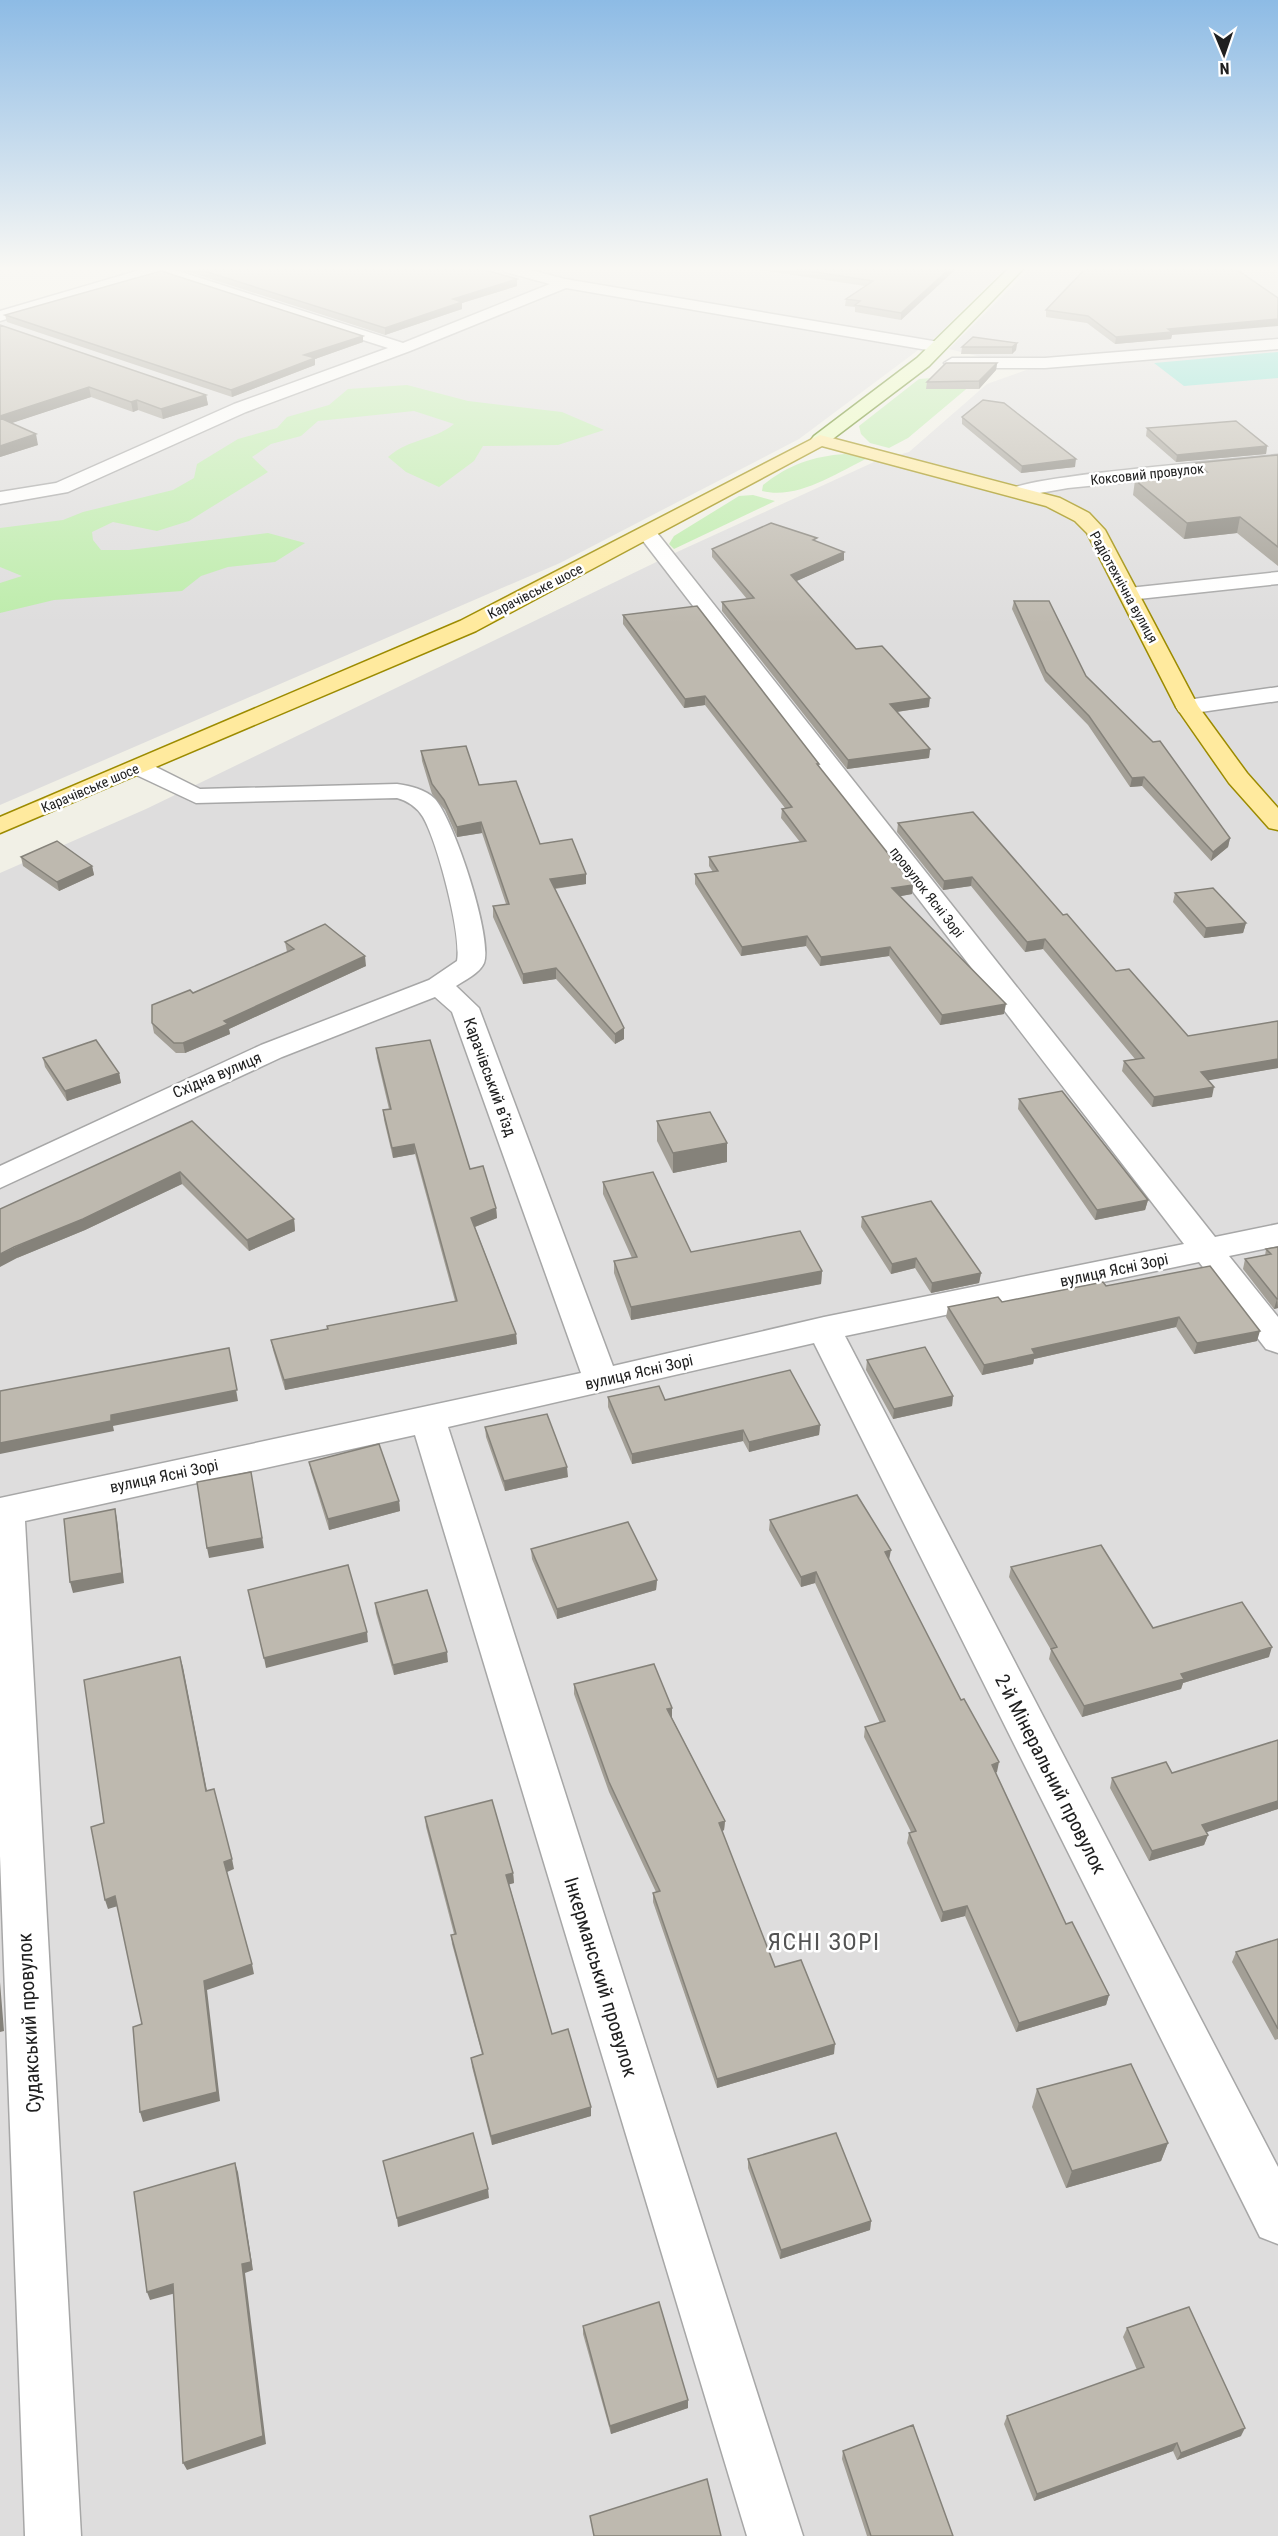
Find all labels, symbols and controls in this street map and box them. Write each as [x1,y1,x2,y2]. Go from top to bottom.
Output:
north arrow [1194,24,1254,84]
text: N [1219,59,1230,78]
street label: Коксовий провулок [1090,460,1205,488]
street label: Радіотехнічна вулиця [1087,528,1161,646]
street label: Карачівське шосе [485,560,586,622]
street label: Карачівське шосе [39,760,142,816]
street label: провулок Ясні Зорі [887,844,967,940]
street label: Карачівський в’їзд [460,1015,520,1139]
street label: Східна вулиця [170,1048,264,1102]
street label: вулиця Ясні Зорі [1058,1249,1170,1291]
street label: вулиця Ясні Зорі [583,1350,695,1394]
street label: вулиця Ясні Зорі [108,1455,220,1497]
street label: 2-й Мінеральний провулок [990,1670,1112,1878]
street label: Інкерманський провулок [559,1874,643,2080]
district label: ЯСНІ ЗОРІ [767,1928,881,1956]
street label: Судакський провулок [12,1932,46,2114]

